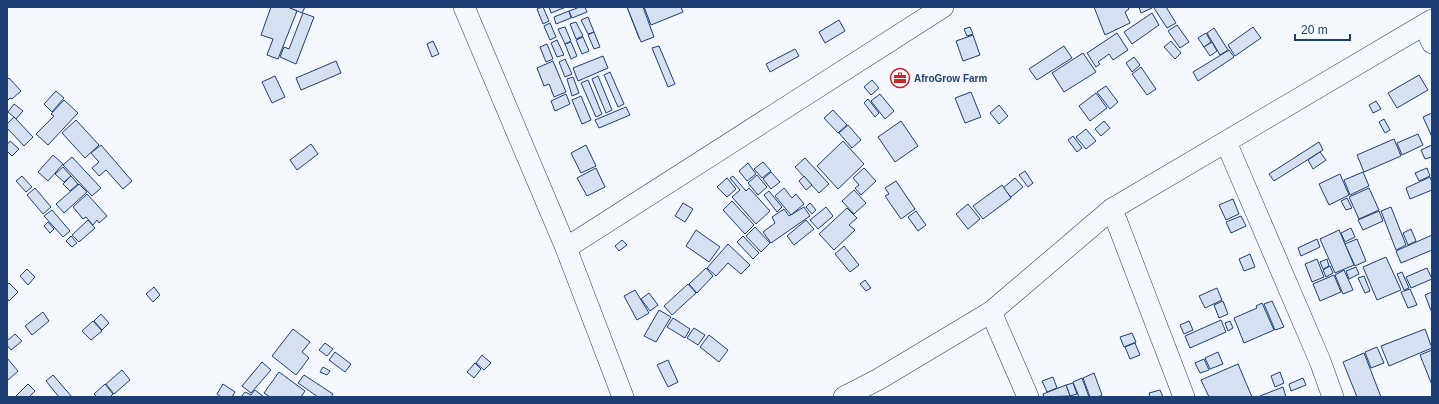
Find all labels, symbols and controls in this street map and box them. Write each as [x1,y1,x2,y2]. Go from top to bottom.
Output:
scale bar [1295,16,1350,42]
text: 20 m [1301,23,1328,37]
office icon: AfroGrow Farm [889,67,911,89]
place label: AfroGrow Farm [914,73,987,84]

